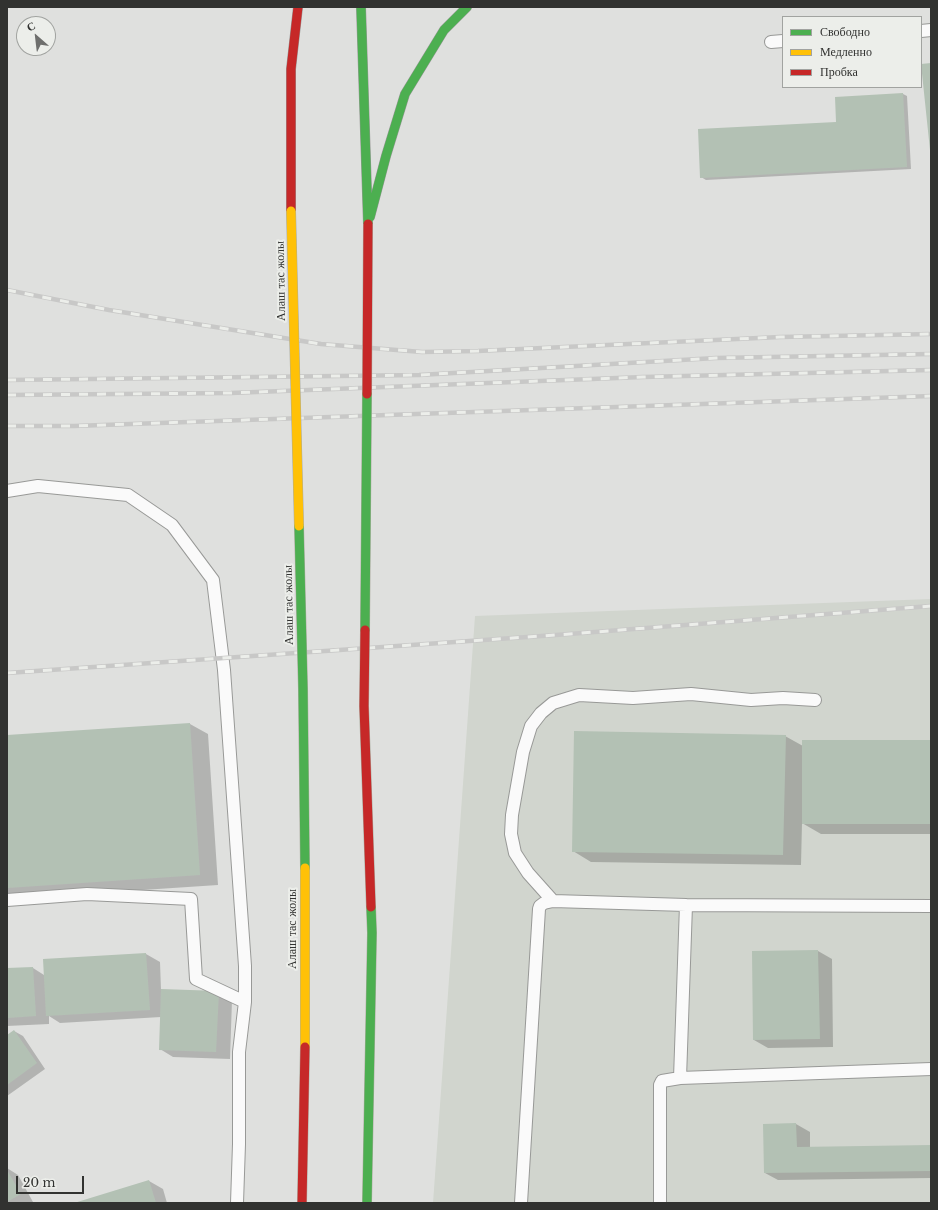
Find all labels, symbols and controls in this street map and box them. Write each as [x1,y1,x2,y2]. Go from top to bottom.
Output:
north arrow [16,16,56,56]
legend [782,16,922,88]
text: С [24,18,38,34]
text: Свободно [820,24,870,39]
text: Медленно [820,44,872,59]
text: Пробка [820,64,858,79]
street label: Алаш тас жолы [273,241,289,321]
street label: Алаш тас жолы [281,565,297,645]
street label: Алаш тас жолы [286,889,300,969]
scale bar [18,1168,86,1194]
text: 20 m [23,1175,55,1190]

